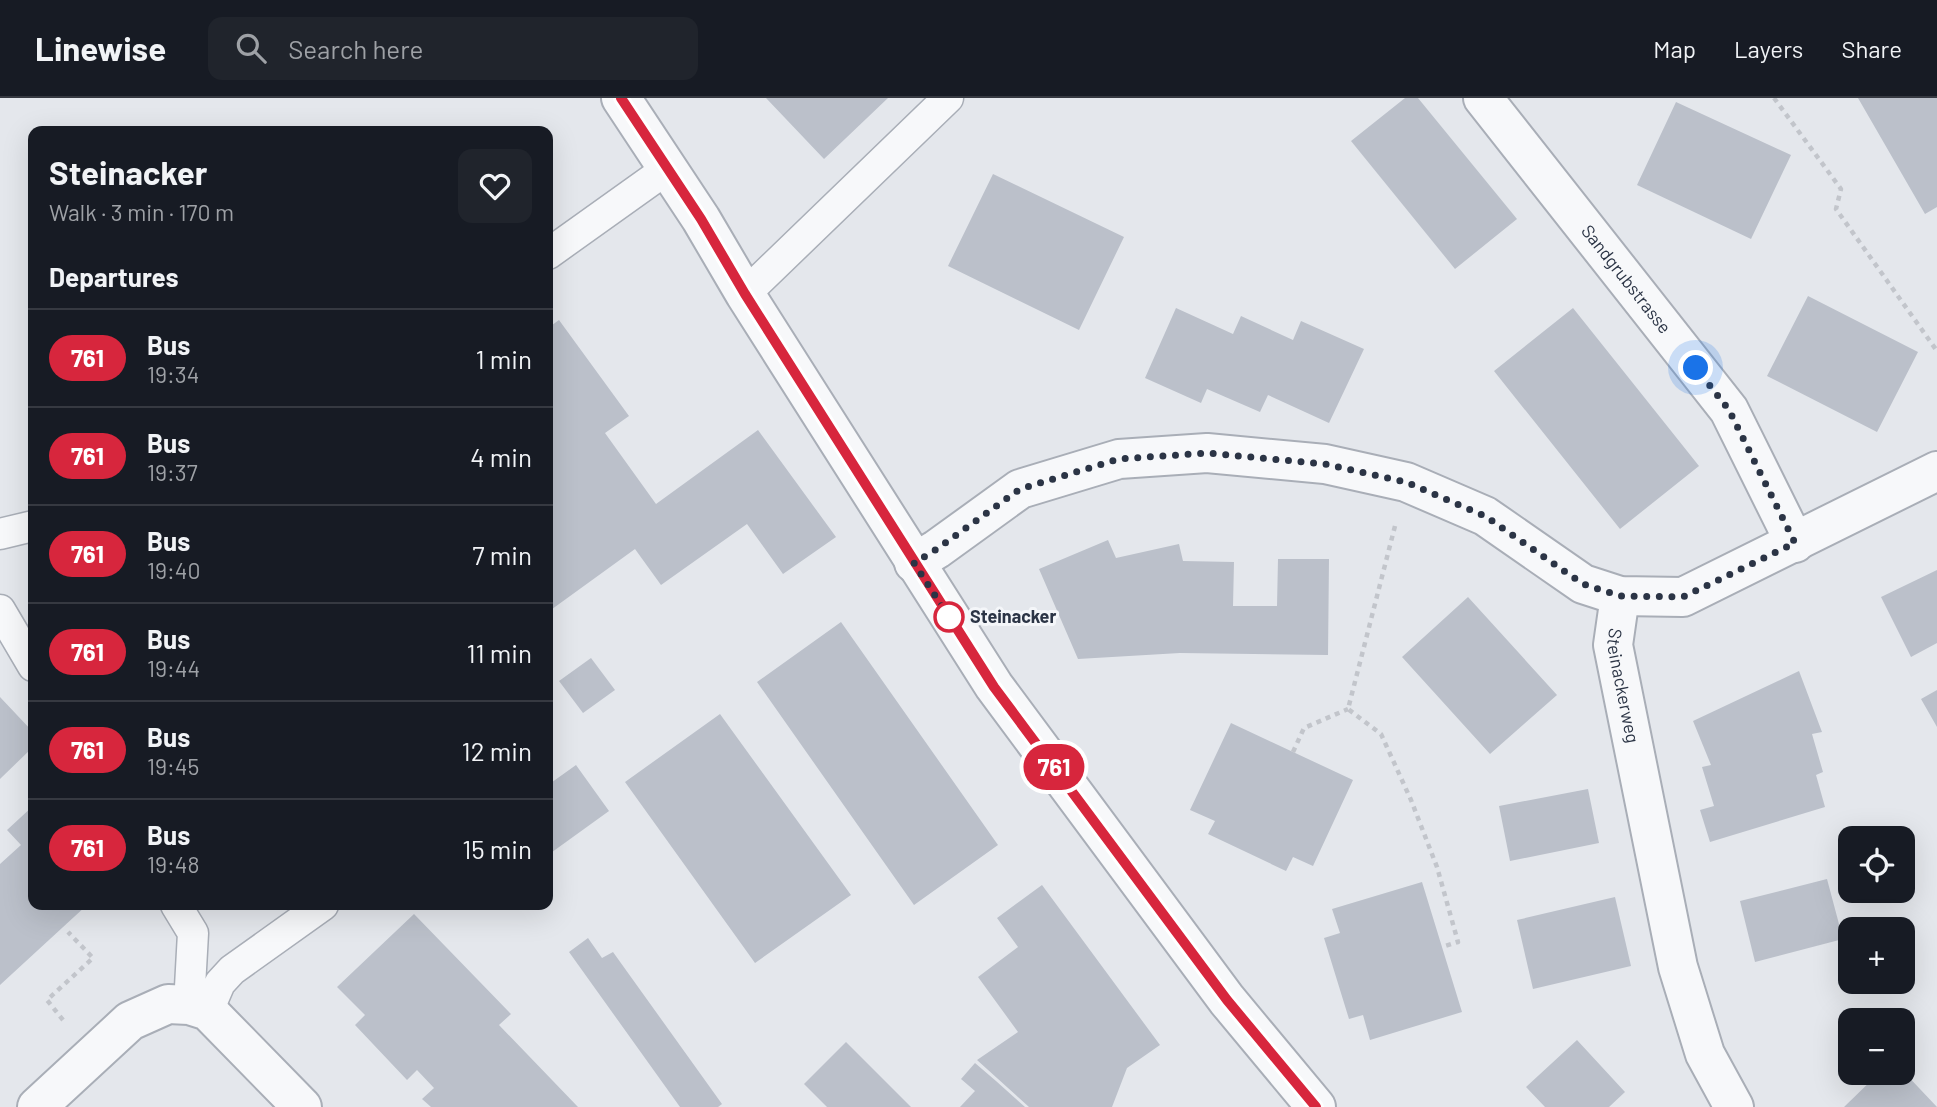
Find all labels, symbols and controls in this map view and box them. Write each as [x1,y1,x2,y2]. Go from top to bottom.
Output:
search box [208,17,698,80]
text: Linewise [35,28,166,68]
icon: search [232,29,270,67]
text: Search here [288,33,423,64]
text: Map [1653,34,1696,63]
text: Layers [1734,34,1803,63]
text: Share [1841,34,1902,63]
button: heart [458,149,532,223]
text: Steinacker [49,152,207,192]
text: Walk · 3 min · 170 m [49,198,234,226]
street label: Sandgrubstrasse [1577,220,1676,338]
text: Departures [49,261,179,292]
text: Bus [147,329,190,360]
text: 761 [71,343,104,372]
text: 1 min [476,343,532,374]
your location [1678,350,1713,385]
text: 19:34 [147,360,199,388]
text: Bus [147,427,190,458]
text: 761 [71,441,104,470]
text: 4 min [470,441,532,472]
text: 19:37 [147,458,198,486]
text: Bus [147,525,190,556]
text: 761 [71,539,104,568]
text: 7 min [472,539,532,570]
text: 19:40 [147,556,201,584]
marker: Steinacker [934,602,964,632]
place label: Steinacker [970,605,1056,627]
text: Bus [147,623,190,654]
street label: Steinackerweg [1603,627,1645,745]
text: 761 [71,637,104,666]
text: 11 min [466,637,532,668]
text: 19:44 [147,654,200,682]
text: Bus [147,721,190,752]
text: 761 [71,735,104,764]
text: 12 min [462,735,532,766]
line badge: 761 [1014,744,1094,790]
text: 19:45 [147,752,199,780]
text: 761 [1037,752,1071,781]
text: Bus [147,819,190,850]
map controls [1838,826,1915,1085]
button: locate [1838,826,1915,903]
text: 761 [71,833,104,862]
text: 15 min [462,833,532,864]
text: 19:48 [147,850,200,878]
button: + [1838,917,1915,994]
button: − [1838,1008,1915,1085]

